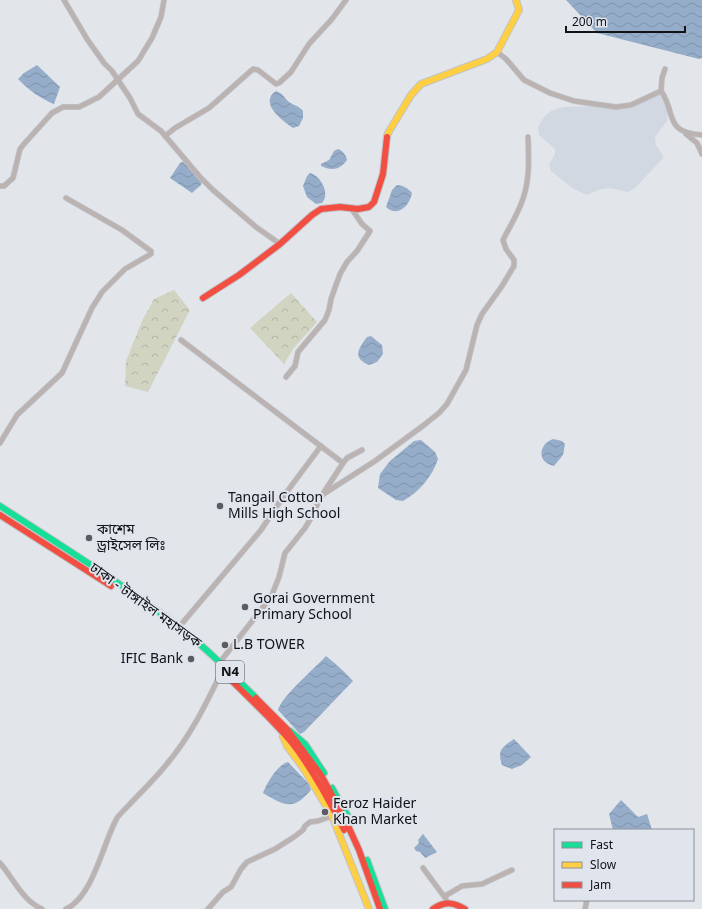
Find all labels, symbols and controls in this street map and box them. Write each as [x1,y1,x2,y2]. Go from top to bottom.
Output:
scale bar [566,8,685,34]
text: 200 m [572,15,607,31]
place label: Tangail Cotton Mills High School [228,489,340,524]
marker: Tangail Cotton Mills High School [215,501,225,511]
place label: কাশেম ড্রাইসেল লিঃ [96,521,166,556]
marker: কাশেম ড্রাইসেল লিঃ [84,533,94,543]
street label: ঢাকা - টাঙ্গাইল মহাসড়ক [84,558,205,653]
place label: Gorai Government Primary School [253,590,375,625]
marker: Gorai Government Primary School [240,602,250,612]
place label: L.B TOWER [233,636,305,655]
marker: L.B TOWER [220,640,230,650]
place label: IFIC Bank [121,650,184,669]
marker: IFIC Bank [186,654,196,664]
road number: N4 [216,661,244,683]
place label: Feroz Haider Khan Market [333,795,417,830]
marker: Feroz Haider Khan Market [320,807,330,817]
legend [554,829,694,901]
text: Fast [590,838,614,854]
text: Slow [590,858,617,874]
text: Jam [589,878,611,894]

